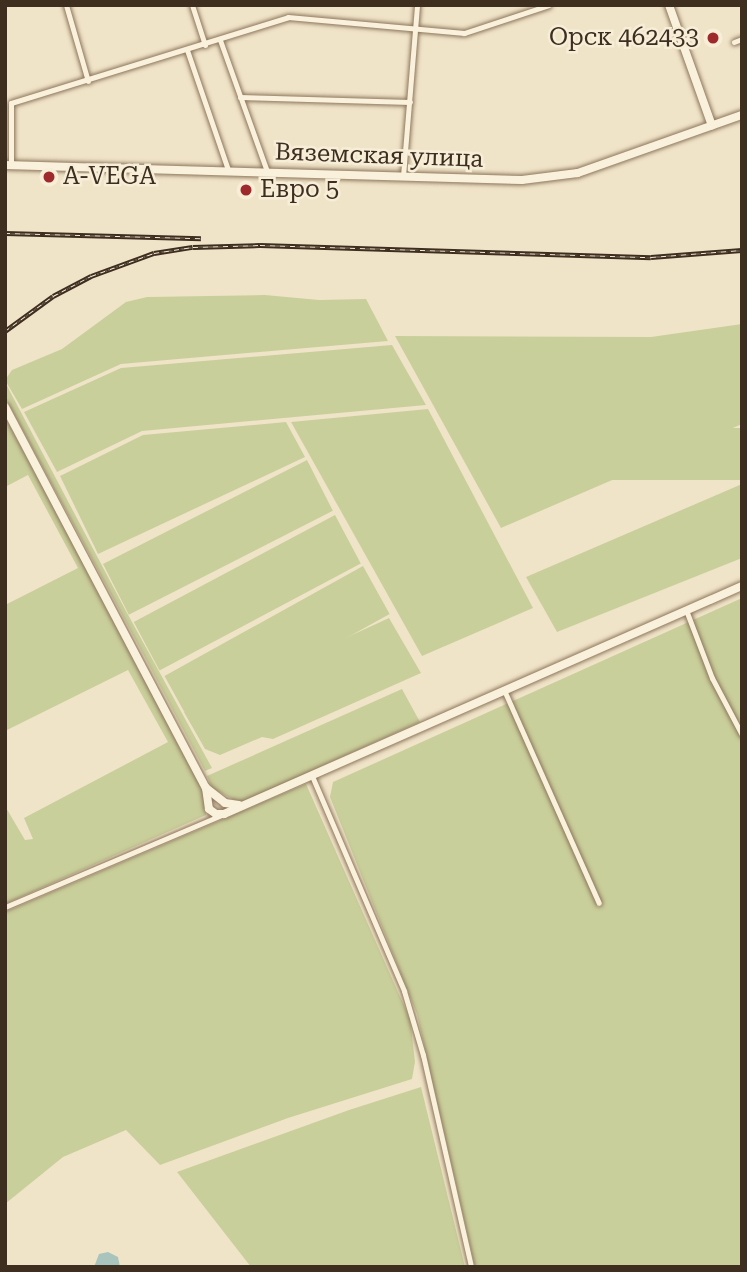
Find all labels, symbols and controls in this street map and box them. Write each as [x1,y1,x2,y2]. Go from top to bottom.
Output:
place label: Орск 462433 [549,24,699,52]
marker: Орск 462433 [705,30,721,46]
street label: Вяземская улица [274,138,484,174]
place label: A-VEGA [63,163,156,191]
marker: A-VEGA [41,169,57,185]
place label: Евро 5 [260,176,339,204]
marker: Евро 5 [238,182,254,198]

